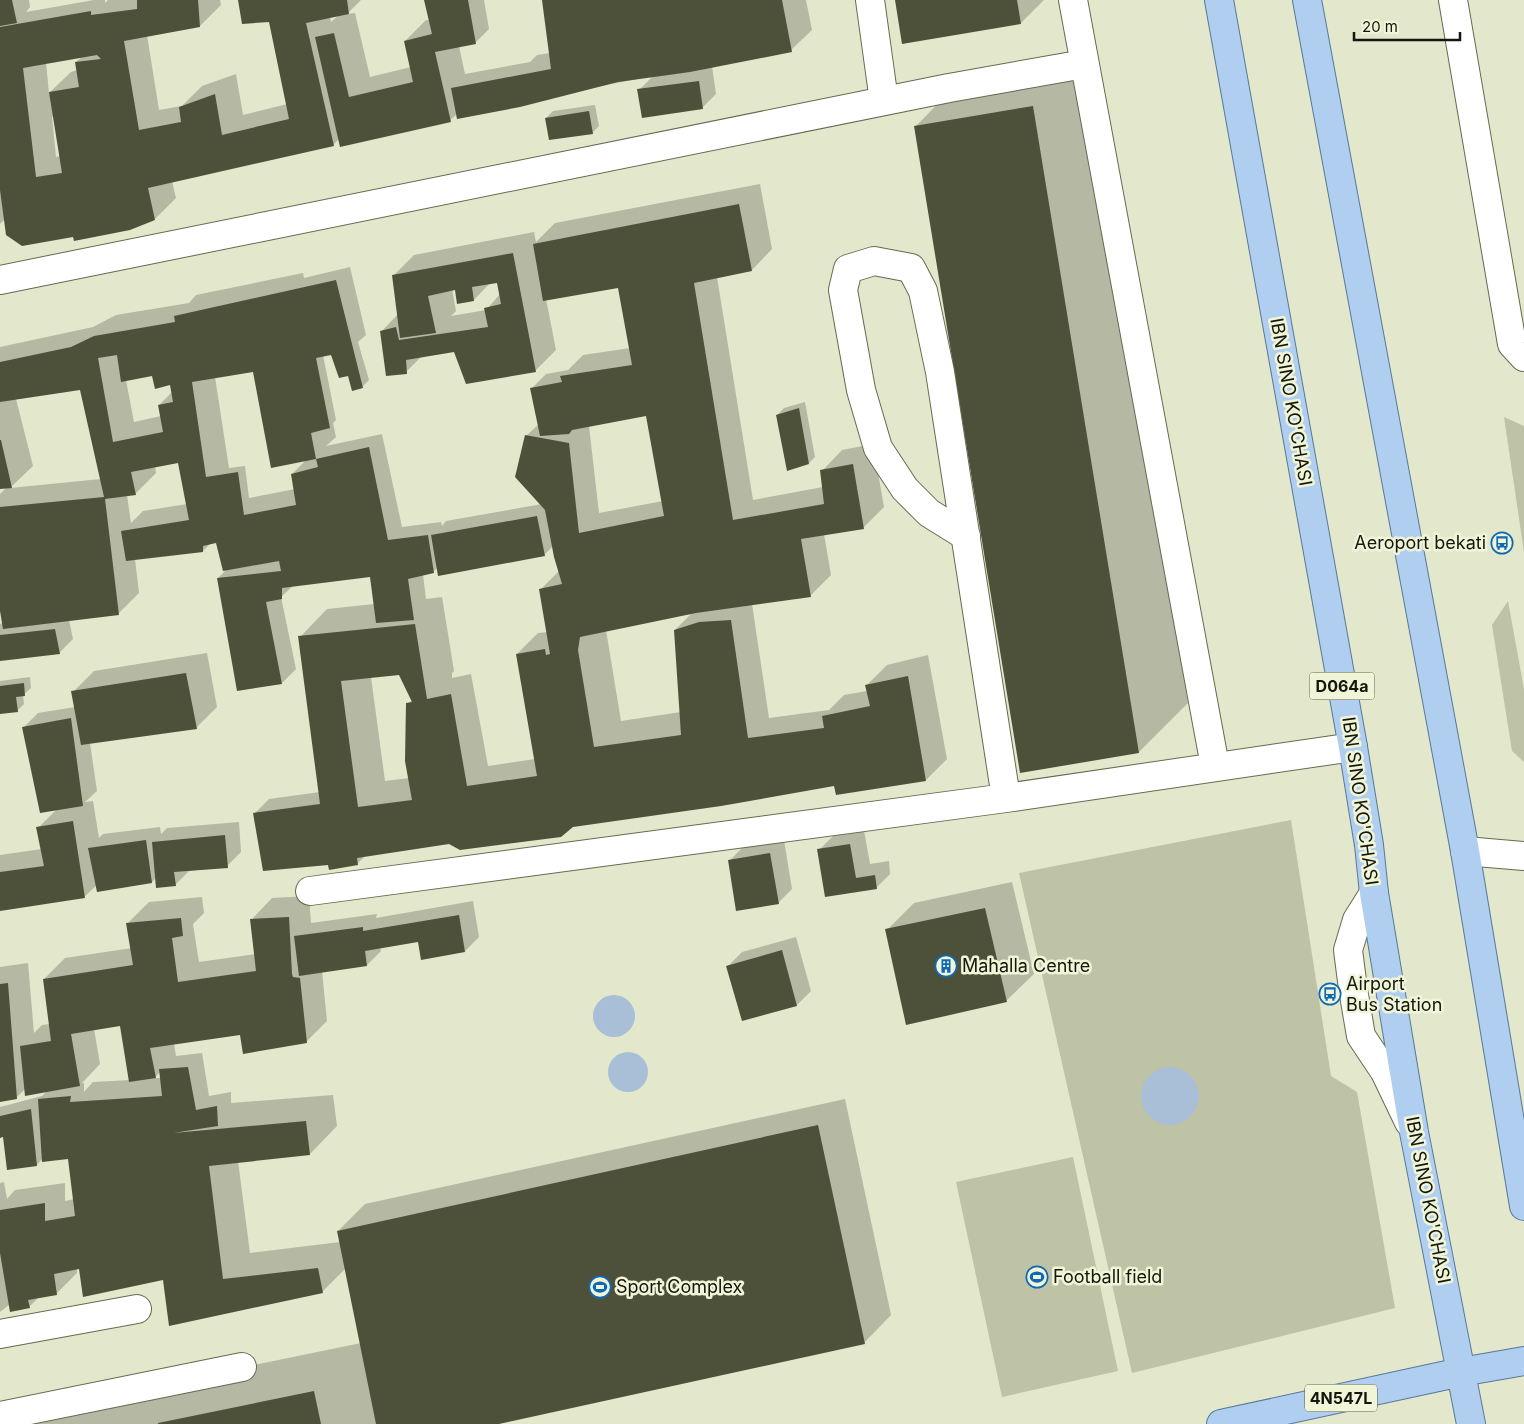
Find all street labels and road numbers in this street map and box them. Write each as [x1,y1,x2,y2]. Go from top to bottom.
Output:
street label: IBN SINO KO'CHASI [1266,316,1317,487]
road number: D064a [1310,672,1374,699]
street label: IBN SINO KO'CHASI [1338,715,1383,887]
street label: IBN SINO KO'CHASI [1402,1114,1455,1285]
road number: 4N547L [1305,1385,1377,1412]

